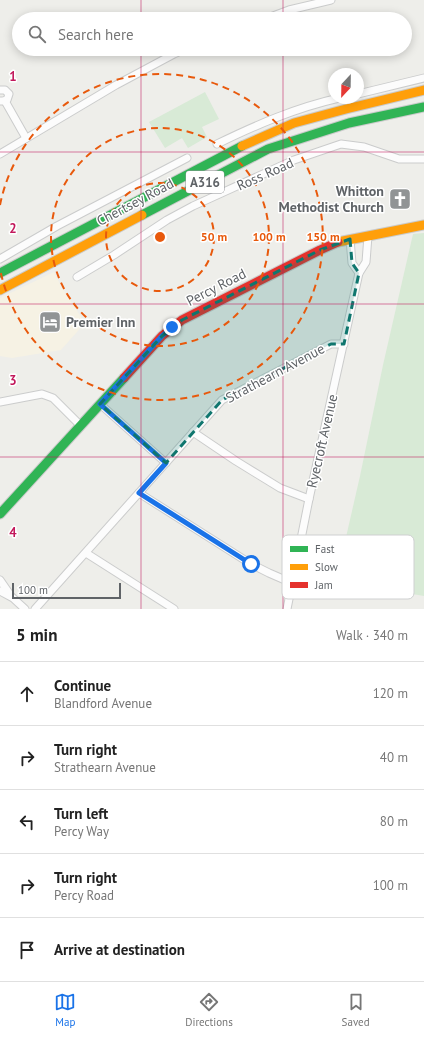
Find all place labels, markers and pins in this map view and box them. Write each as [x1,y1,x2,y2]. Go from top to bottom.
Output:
place label: Whitton Methodist Church [279,182,384,216]
church icon: Whitton Methodist Church [387,186,413,212]
centre of rings [153,230,167,244]
hotel icon: Premier Inn [37,309,63,335]
place label: Premier Inn [66,313,135,331]

